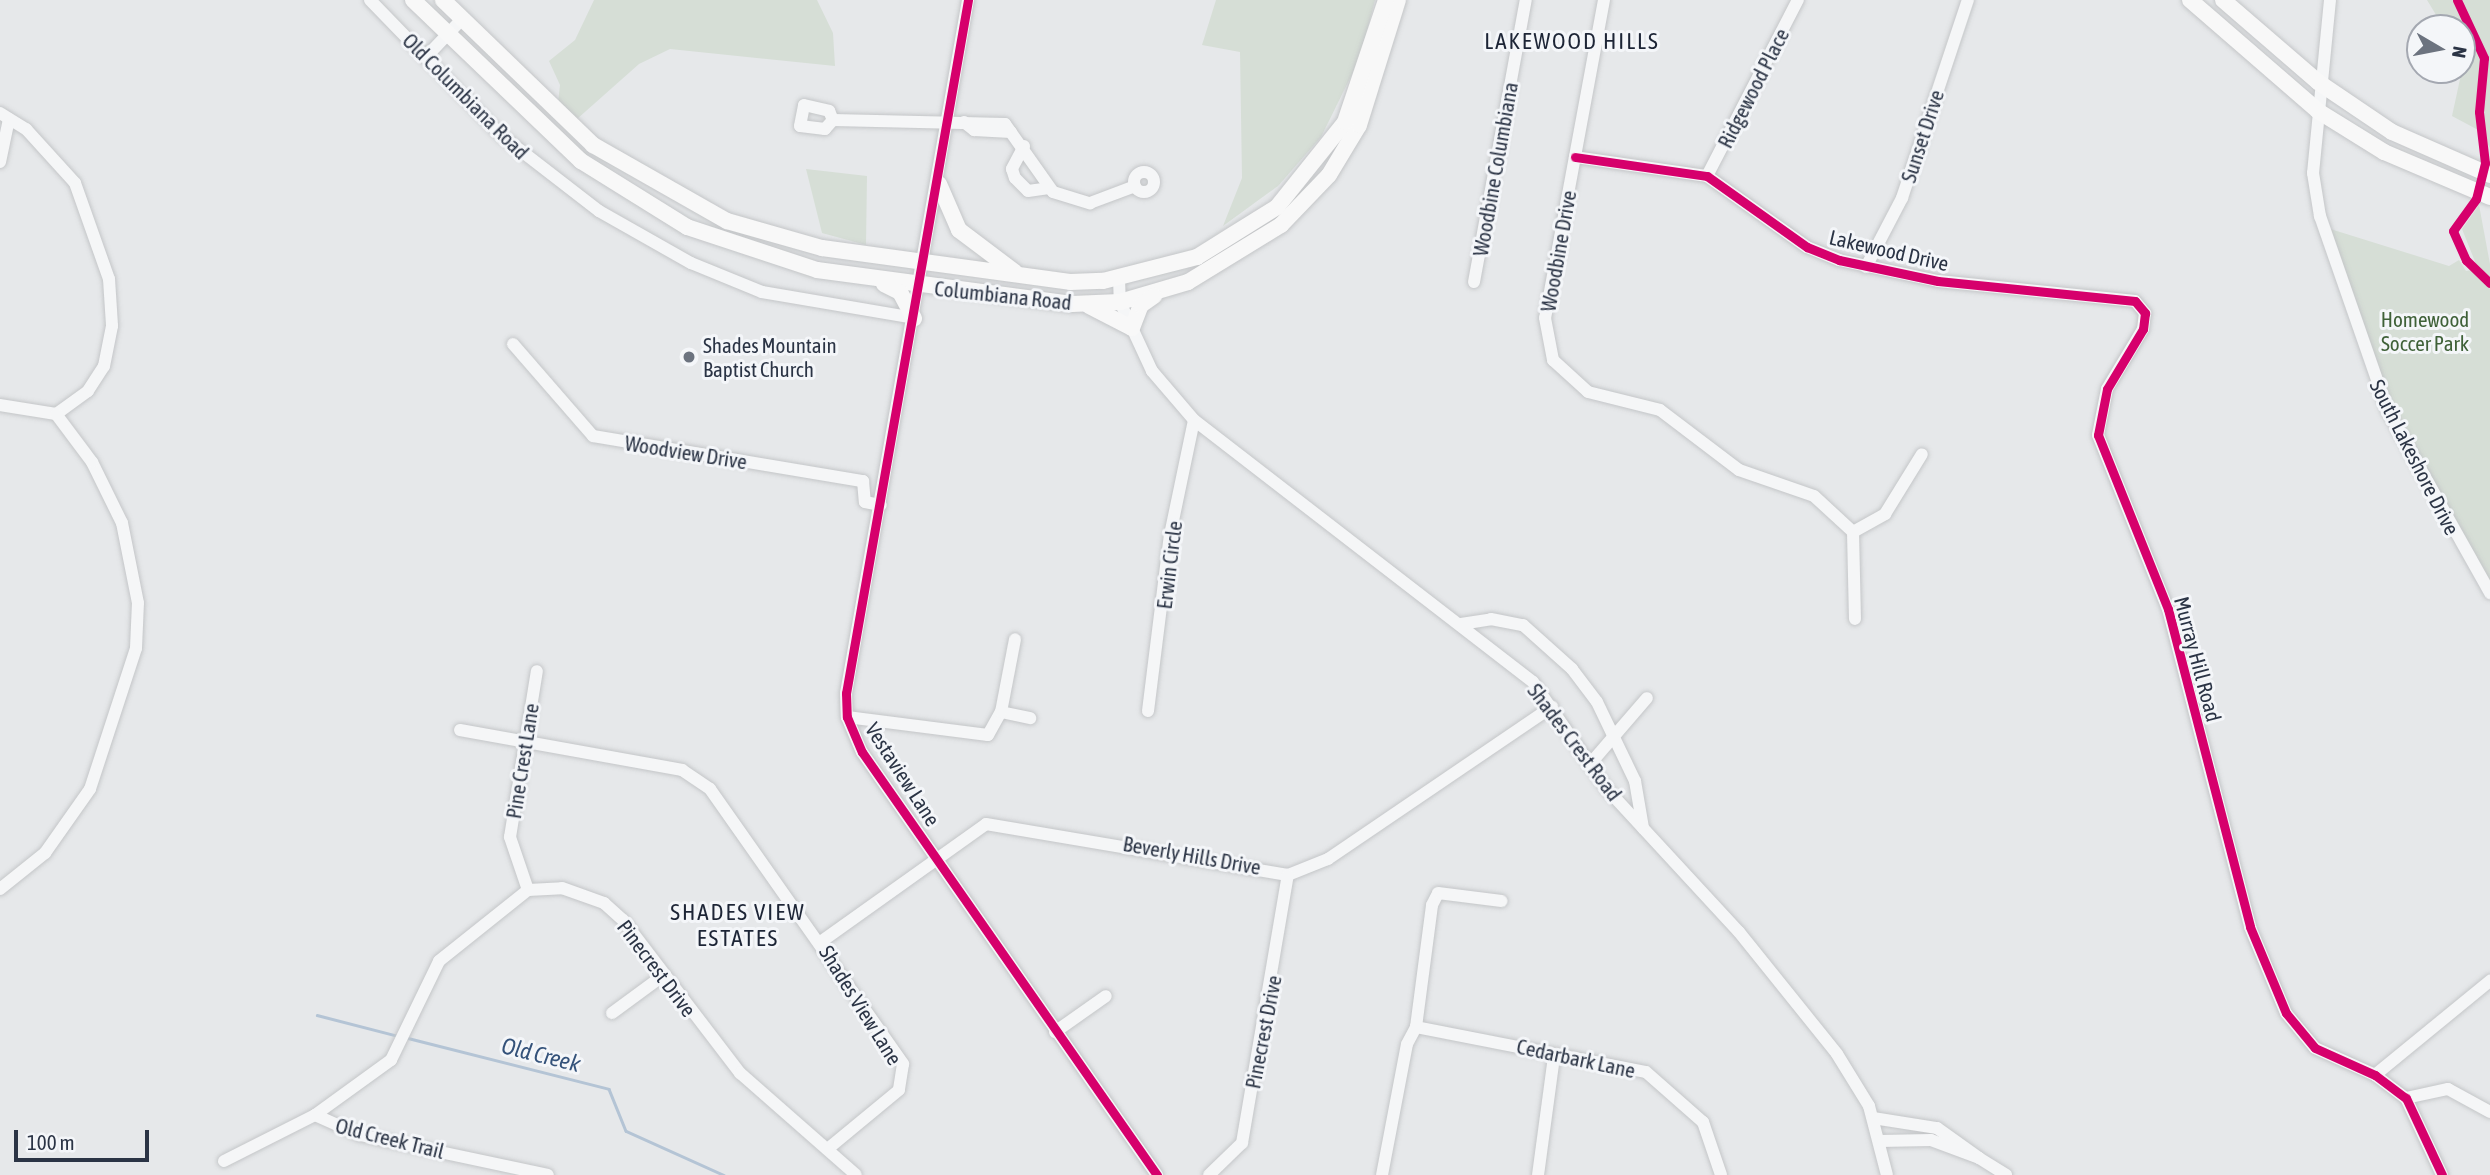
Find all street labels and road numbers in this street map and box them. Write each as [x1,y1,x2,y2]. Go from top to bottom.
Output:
street label: Ridgewood Place [1712,24,1794,152]
street label: Old Columbiana Road [398,28,534,164]
street label: Woodbine Columbiana [1467,80,1523,258]
street label: Sunset Drive [1895,87,1949,185]
street label: Woodbine Drive [1535,189,1581,313]
street label: Lakewood Drive [1827,224,1951,276]
street label: Columbiana Road [933,275,1073,315]
street label: South Lakeshore Drive [2365,375,2465,539]
street label: Woodview Drive [623,430,749,474]
street label: Erwin Circle [1151,519,1187,611]
street label: Murray Hill Road [2169,594,2227,724]
street label: Shades Crest Road [1523,678,1627,806]
street label: Pine Crest Lane [500,702,544,820]
street label: Vestaview Lane [860,718,946,830]
street label: Beverly Hills Drive [1121,830,1263,880]
street label: Pinecrest Drive [612,915,702,1021]
street label: Shades View Lane [814,941,908,1069]
street label: Pinecrest Drive [1240,973,1286,1091]
street label: Cedarbark Lane [1514,1033,1638,1083]
street label: Old Creek Trail [333,1112,447,1164]

